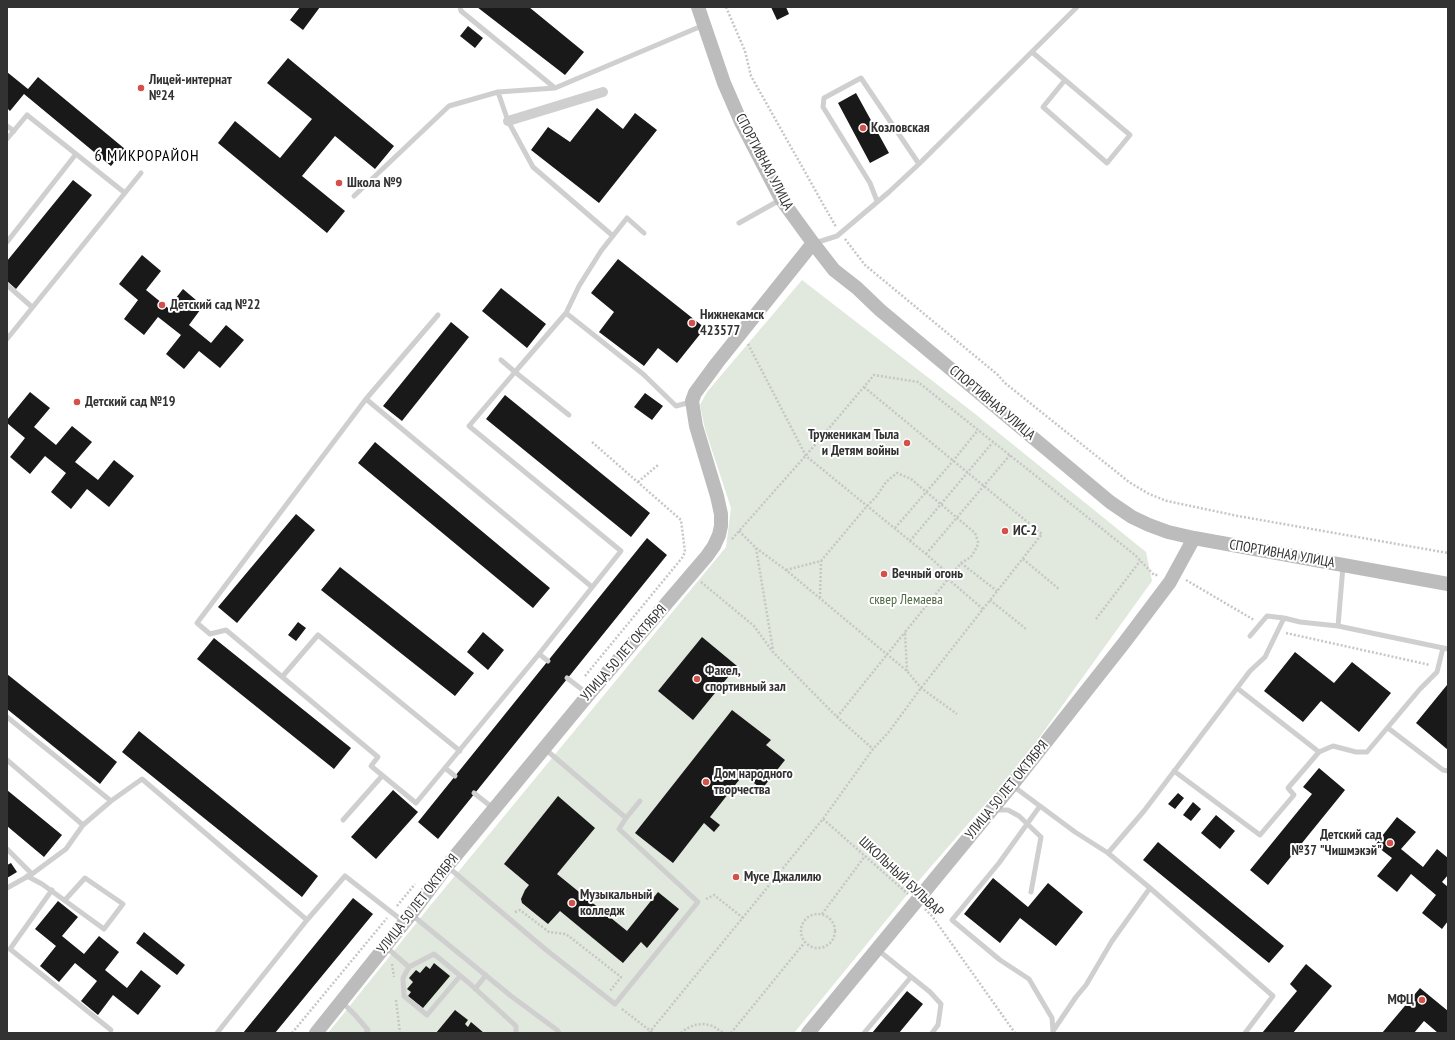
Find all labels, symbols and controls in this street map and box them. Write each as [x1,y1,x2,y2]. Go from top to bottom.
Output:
place label: Лицей-интернат №24 [149,72,232,104]
marker: Лицей-интернат №24 [136,83,146,93]
street label: СПОРТИВНАЯ УЛИЦА [732,111,796,213]
place label: Козловская [871,120,930,136]
marker: Козловская [858,123,868,133]
district label: 6 МИКРОРАЙОН [94,146,200,166]
place label: Школа №9 [347,175,402,191]
marker: Школа №9 [334,178,344,188]
place label: Детский сад №22 [170,297,260,313]
marker: Детский сад №22 [157,300,167,310]
place label: Нижнекамск 423577 [700,307,764,340]
marker: Нижнекамск 423577 [687,318,697,328]
street label: СПОРТИВНАЯ УЛИЦА [946,362,1038,444]
place label: Детский сад №19 [85,394,175,410]
marker: Детский сад №19 [72,397,82,407]
place label: Труженикам Тыла и Детям войны [808,427,899,460]
marker: Труженикам Тыла и Детям войны [902,438,912,448]
place label: ИС-2 [1013,523,1037,539]
marker: ИС-2 [1000,526,1010,536]
street label: СПОРТИВНАЯ УЛИЦА [1228,536,1336,572]
place label: Вечный огонь [892,566,963,582]
marker: Вечный огонь [879,569,889,579]
park label: сквер Лемаева [869,592,943,608]
street label: УЛИЦА 50 ЛЕТ ОКТЯБРЯ [578,601,670,705]
place label: Факел, спортивный зал [705,663,786,696]
marker: Факел, спортивный зал [692,674,702,684]
street label: УЛИЦА 50 ЛЕТ ОКТЯБРЯ [962,737,1052,843]
place label: Дом народного творчества [714,766,793,798]
marker: Дом народного творчества [701,777,711,787]
place label: Детский сад №37 "Чишмэкэй" [1291,827,1382,860]
street label: ШКОЛЬНЫЙ БУЛЬВАР [855,834,947,920]
marker: Детский сад №37 "Чишмэкэй" [1385,838,1395,848]
street label: УЛИЦА 50 ЛЕТ ОКТЯБРЯ [374,851,462,957]
place label: Мусе Джалилю [744,869,821,885]
marker: Мусе Джалилю [731,872,741,882]
place label: Музыкальный колледж [580,887,652,920]
marker: Музыкальный колледж [567,898,577,908]
place label: МФЦ [1387,992,1414,1008]
marker: МФЦ [1417,995,1427,1005]

